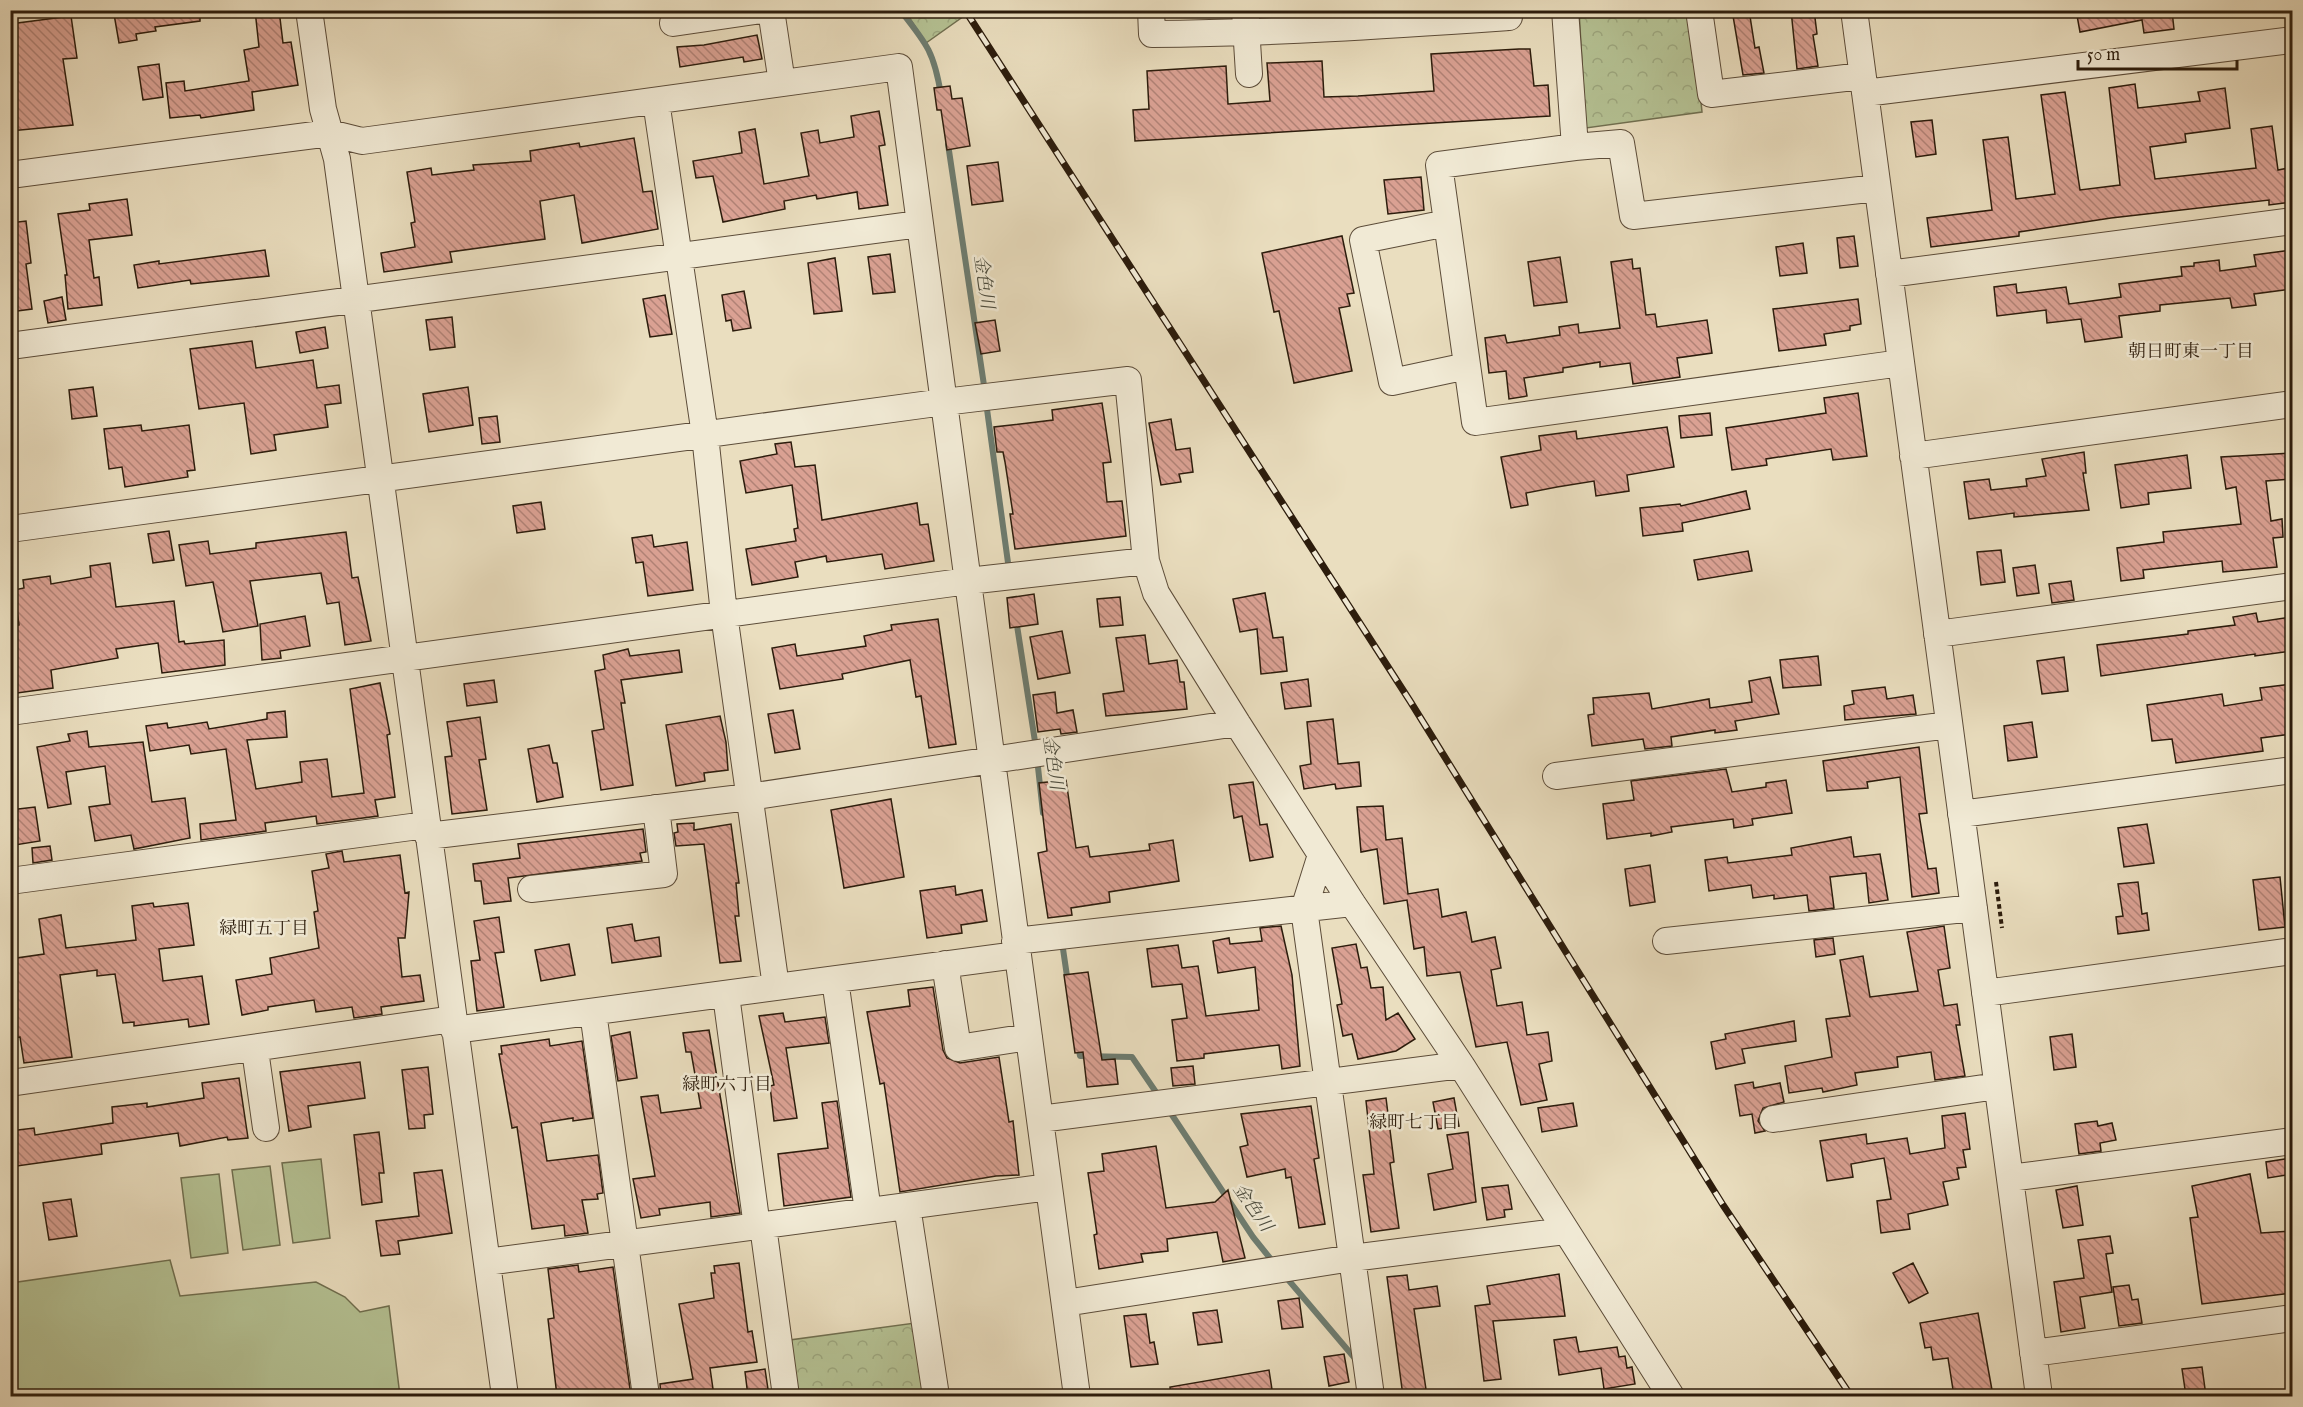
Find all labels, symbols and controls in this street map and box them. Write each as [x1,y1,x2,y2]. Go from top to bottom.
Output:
scale bar [2078,33,2237,71]
text: 50 m [2087,44,2120,67]
water label: 金色川 [968,254,998,312]
district label: 朝日町東一丁目 [2128,341,2254,364]
water label: 金色川 [1037,735,1067,793]
district label: 緑町五丁目 [219,918,309,941]
district label: 緑町六丁目 [682,1074,772,1097]
district label: 緑町七丁目 [1369,1112,1459,1135]
water label: 金色川 [1227,1179,1278,1238]

